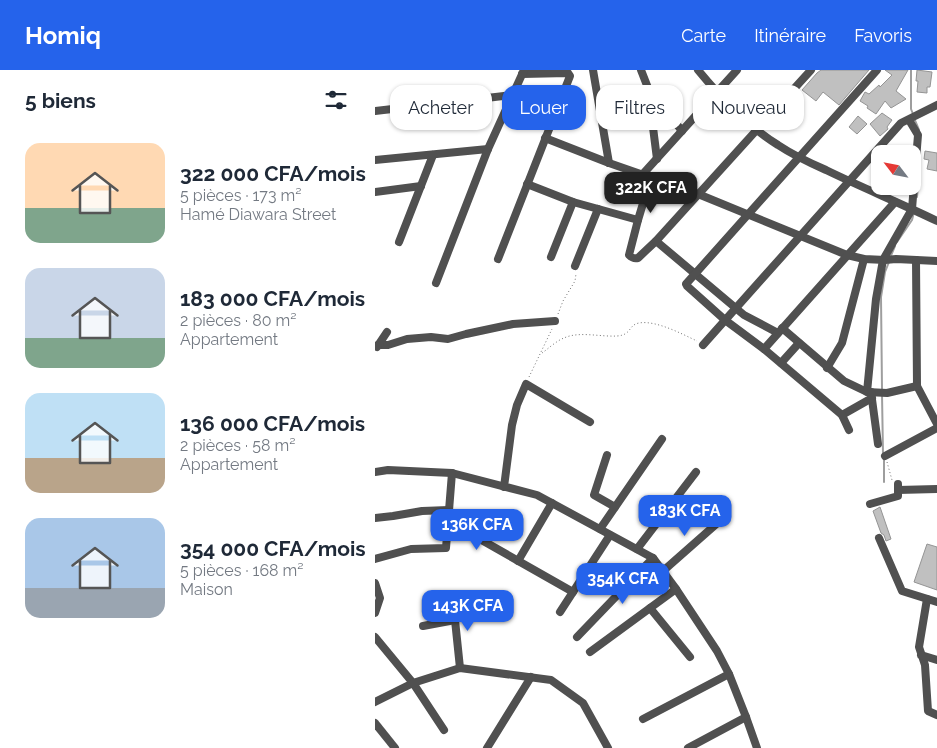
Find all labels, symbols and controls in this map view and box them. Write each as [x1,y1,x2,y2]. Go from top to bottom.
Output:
text: Homiq [25,21,101,50]
text: Carte [681,25,726,46]
text: Itinéraire [754,25,826,46]
text: Favoris [854,25,912,46]
chip: Acheter [390,85,492,130]
chip: Louer [502,85,586,130]
chip: Filtres [596,85,683,130]
chip: Nouveau [693,85,804,130]
icon: filters [322,86,350,114]
text: 5 biens [25,88,96,113]
north arrow [871,145,921,195]
map controls [871,145,921,195]
text: 322 000 CFA/mois [180,161,366,186]
icon: home [65,163,125,223]
pin: 322K CFA [599,172,703,214]
text: 322K CFA [615,178,687,197]
text: 5 pièces · 173 m² [180,186,301,205]
text: Hamé Diawara Street [180,205,336,224]
text: 183 000 CFA/mois [180,286,365,311]
icon: home [65,288,125,348]
text: 2 pièces · 80 m² [180,311,296,330]
text: Appartement [180,330,278,349]
text: 136 000 CFA/mois [180,411,365,436]
icon: home [65,413,125,473]
text: 2 pièces · 58 m² [180,436,295,455]
text: Appartement [180,455,278,474]
pin: 183K CFA [633,494,737,537]
text: 183K CFA [650,501,720,520]
pin: 136K CFA [425,508,529,551]
text: 136K CFA [442,515,513,534]
text: 354 000 CFA/mois [180,536,366,561]
icon: home [65,538,125,598]
text: 5 pièces · 168 m² [180,561,304,580]
pin: 354K CFA [571,562,675,605]
text: 354K CFA [587,569,659,588]
text: Maison [180,580,233,599]
pin: 143K CFA [416,590,520,632]
text: 143K CFA [433,596,503,615]

